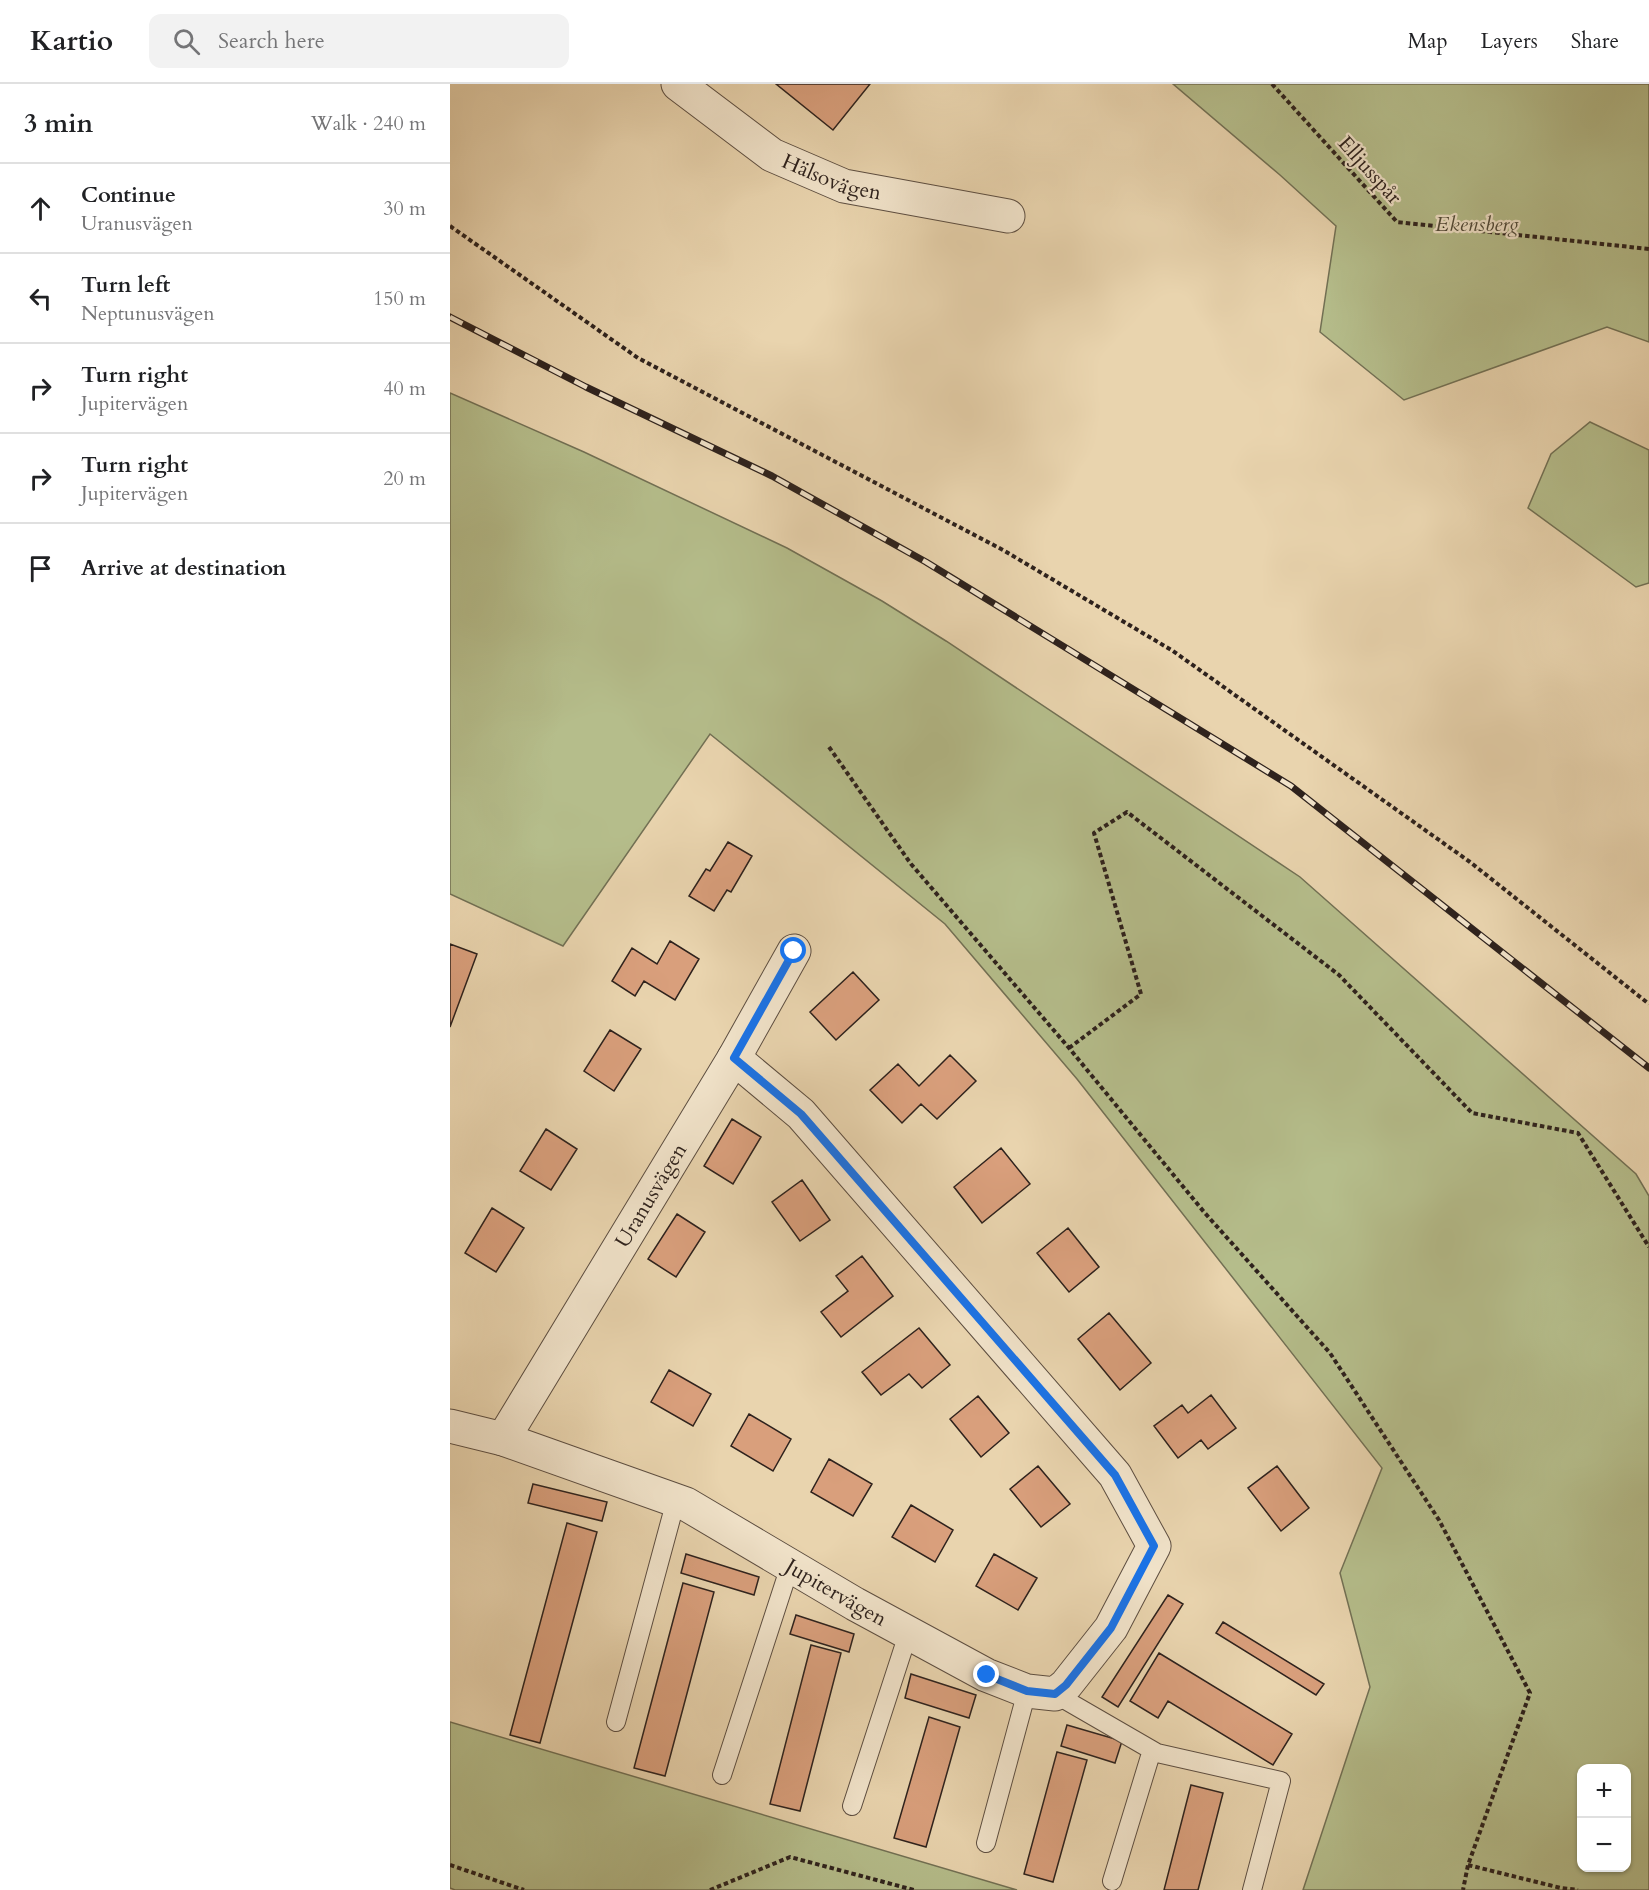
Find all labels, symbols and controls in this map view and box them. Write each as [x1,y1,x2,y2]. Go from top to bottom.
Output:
search box [149,14,569,68]
text: Kartio [30,22,113,60]
icon: search [170,25,203,58]
text: Search here [218,26,325,56]
text: Map [1408,27,1448,56]
text: Layers [1481,27,1538,56]
text: Share [1571,27,1619,56]
text: 3 min [24,106,93,141]
text: Walk · 240 m [311,110,426,137]
street label: Elljusspår [1331,130,1408,211]
street label: Hälsovägen [777,147,884,208]
text: Continue [81,180,176,210]
icon: ahead [24,192,57,225]
text: 30 m [383,195,426,222]
text: Uranusvägen [81,210,193,237]
park label: Ekensberg [1435,210,1519,239]
text: Turn left [81,270,170,300]
icon: left [24,282,57,315]
text: 150 m [373,285,426,312]
text: Neptunusvägen [81,300,215,327]
text: Turn right [81,360,188,390]
icon: right [24,372,57,405]
text: 40 m [383,375,426,402]
text: Jupitervägen [81,390,188,417]
text: Turn right [81,450,188,480]
icon: right [24,462,57,495]
text: 20 m [383,465,426,492]
text: Jupitervägen [81,480,188,507]
icon: arrive [24,552,57,585]
text: Arrive at destination [81,553,286,583]
route start [780,937,806,963]
street label: Uranusvägen [608,1138,694,1253]
street label: Jupitervägen [777,1550,892,1634]
route end [973,1661,999,1687]
map controls [1577,1764,1631,1872]
button: + [1577,1764,1631,1818]
button: − [1577,1818,1631,1872]

